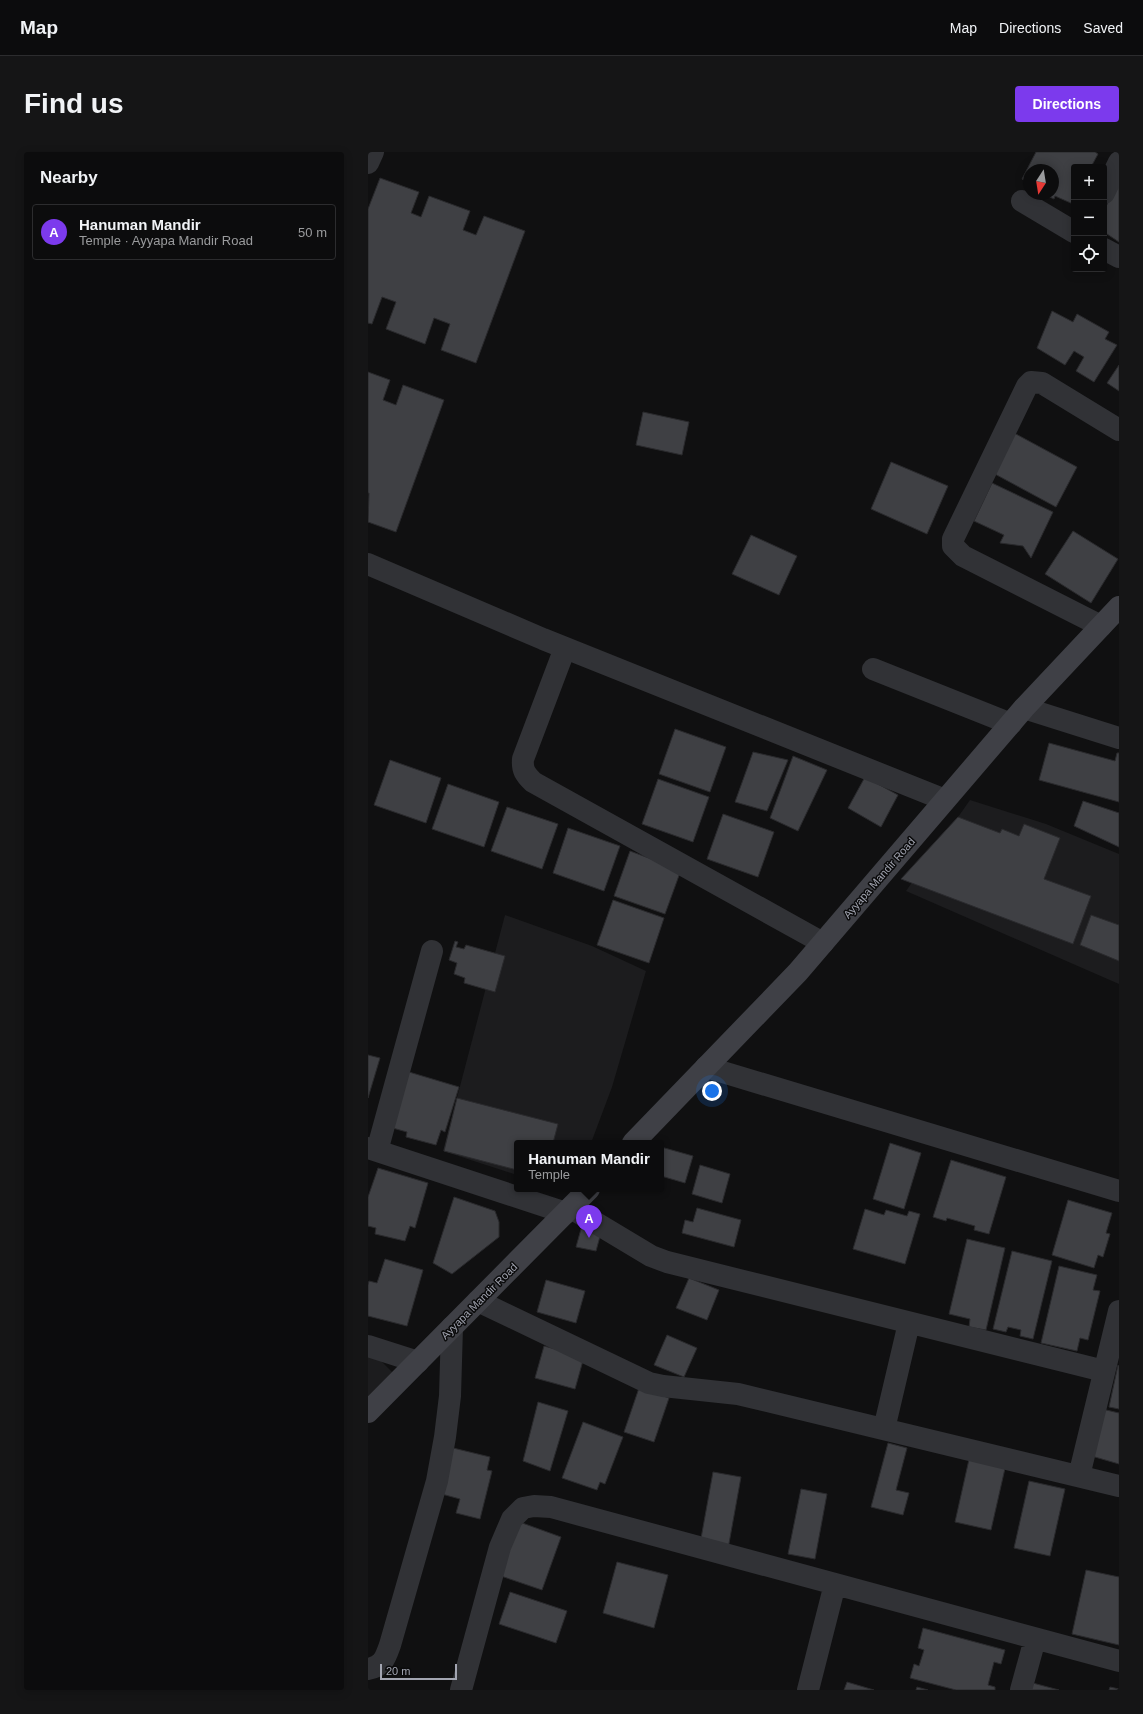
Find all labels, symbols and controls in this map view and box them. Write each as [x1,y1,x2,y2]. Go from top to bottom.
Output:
text: Map [20,17,58,38]
text: Map [950,20,977,36]
text: Directions [999,20,1061,36]
text: Saved [1083,20,1123,36]
button: Directions [1015,86,1119,122]
text: Find us [24,88,124,119]
north arrow [1023,164,1059,200]
map controls [1071,164,1107,272]
button: + [1071,164,1107,200]
text: Nearby [40,168,98,187]
button: − [1071,200,1107,236]
text: Hanuman Mandir [79,216,201,233]
text: A [49,225,59,240]
text: 50 m [298,225,327,240]
text: Temple · Ayyapa Mandir Road [79,233,253,248]
button: locate [1071,236,1107,272]
street label: Ayyapa Mandir Road [841,835,917,921]
your location [702,1081,722,1101]
popup [514,1140,664,1192]
text: Hanuman Mandir [528,1150,650,1167]
text: Temple [528,1167,570,1182]
pin: A [576,1205,602,1238]
street label: Ayyapa Mandir Road [439,1261,519,1341]
scale bar [380,1662,457,1681]
text: 20 m [386,1665,410,1677]

